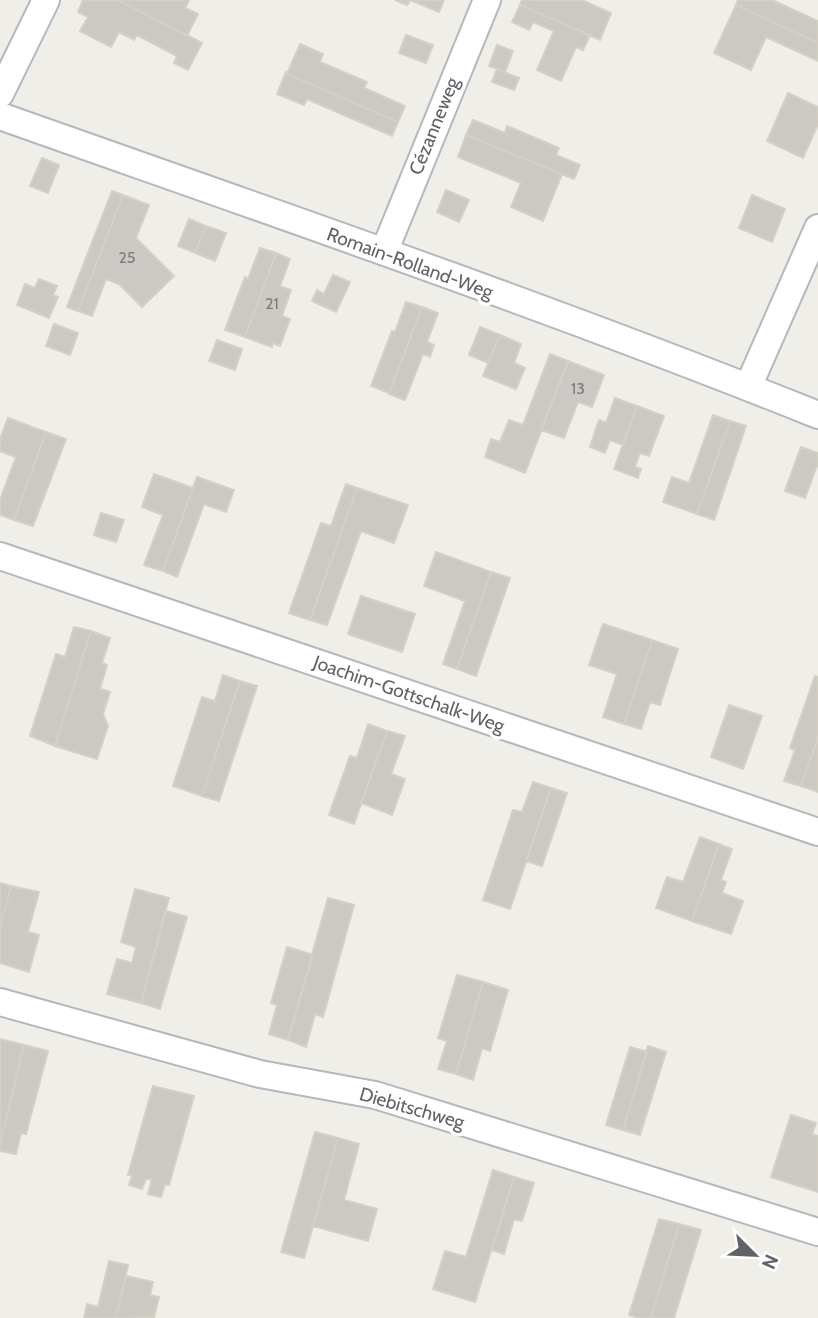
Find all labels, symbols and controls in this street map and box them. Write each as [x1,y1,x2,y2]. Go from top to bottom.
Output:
street label: Cézanneweg [404,73,464,178]
street label: Romain-Rolland-Weg [324,222,497,304]
house number: 25 [118,248,136,267]
house number: 21 [265,294,279,313]
house number: 13 [571,379,585,398]
street label: Joachim-Gottschalk-Weg [309,650,508,738]
street label: Diebitschweg [357,1082,468,1134]
north arrow [720,1220,790,1290]
text: N [757,1251,783,1273]

